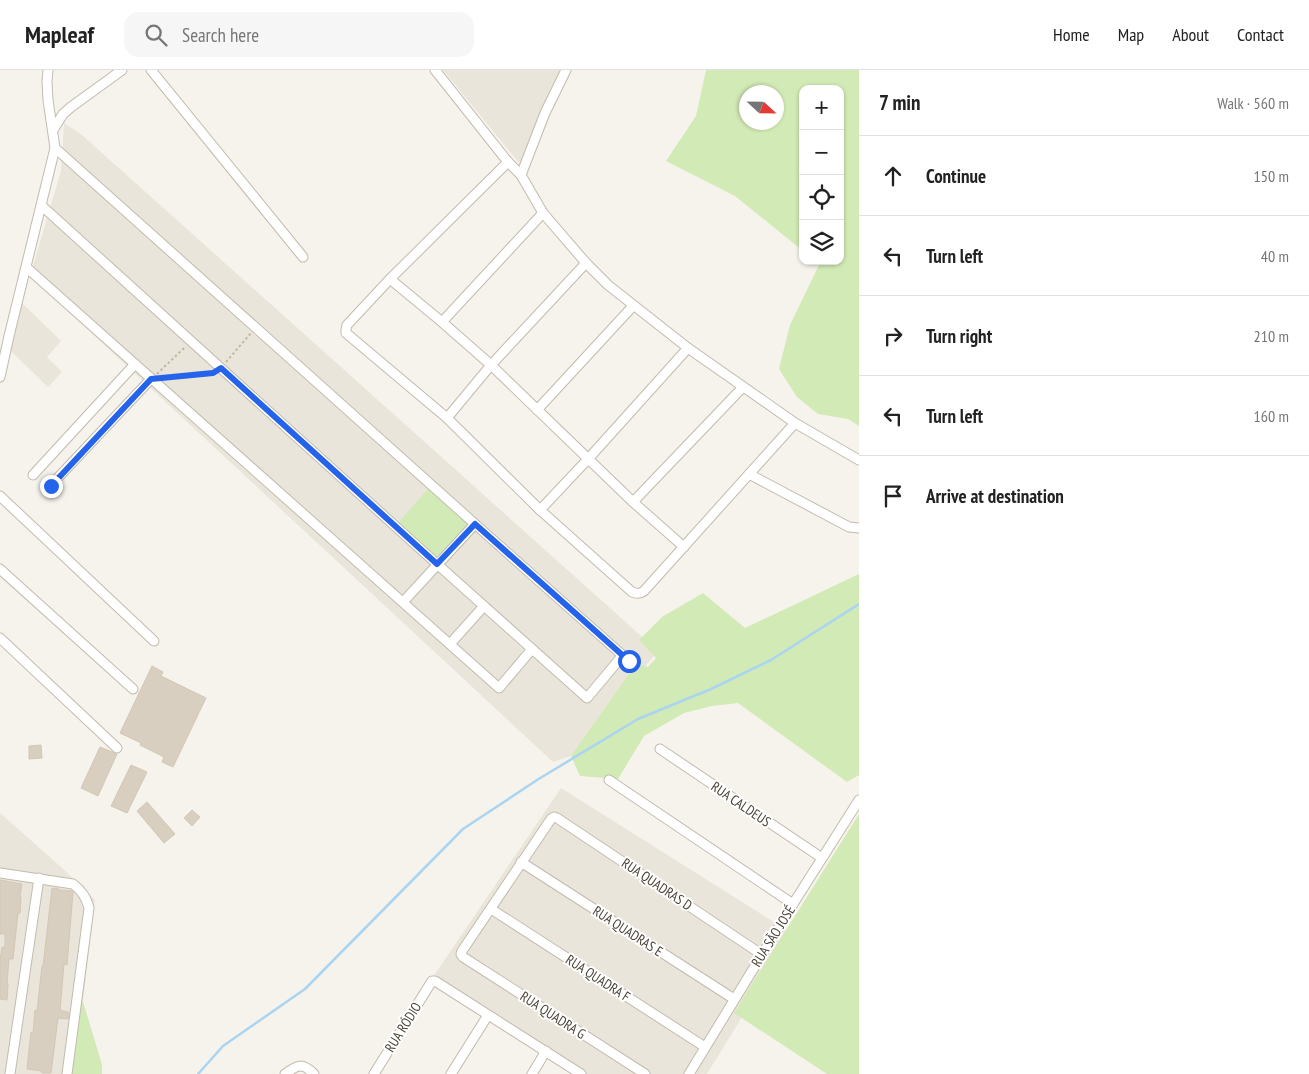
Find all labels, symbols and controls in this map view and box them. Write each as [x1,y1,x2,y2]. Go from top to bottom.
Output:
search box [124,12,474,57]
text: Mapleaf [25,19,94,50]
icon: search [142,21,170,49]
text: Search here [182,23,259,47]
text: Home [1053,23,1090,46]
text: Map [1118,23,1144,46]
text: About [1172,23,1209,46]
text: Contact [1237,23,1284,46]
north arrow [739,85,784,130]
map controls [799,85,844,265]
button: + [799,85,844,130]
text: 7 min [879,89,921,116]
text: Walk · 560 m [1217,93,1289,113]
button: − [799,130,844,175]
icon: ahead [879,162,907,190]
text: Continue [926,164,986,188]
text: 150 m [1254,166,1289,186]
button: locate [799,175,844,220]
button: layers [799,220,844,265]
icon: left [879,242,907,270]
text: Turn left [926,244,983,268]
text: 40 m [1261,246,1289,266]
icon: right [879,322,907,350]
text: Turn right [926,324,992,348]
text: 210 m [1254,326,1289,346]
icon: left [879,402,907,430]
text: Turn left [926,404,983,428]
text: 160 m [1254,406,1289,426]
route end [40,475,63,498]
icon: arrive [879,482,907,510]
text: Arrive at destination [926,484,1064,508]
route start [618,650,641,673]
street label: RUA CALDEUS [708,777,774,831]
street label: RUA QUADRAS D [618,854,696,914]
street label: RUA QUADRAS E [590,902,666,960]
street label: RUA SÃO JOSÉ [747,902,799,970]
street label: RUA QUADRA F [562,950,634,1006]
street label: RUA QUADRA G [517,987,589,1043]
street label: RUA RÓDIO [381,998,425,1055]

